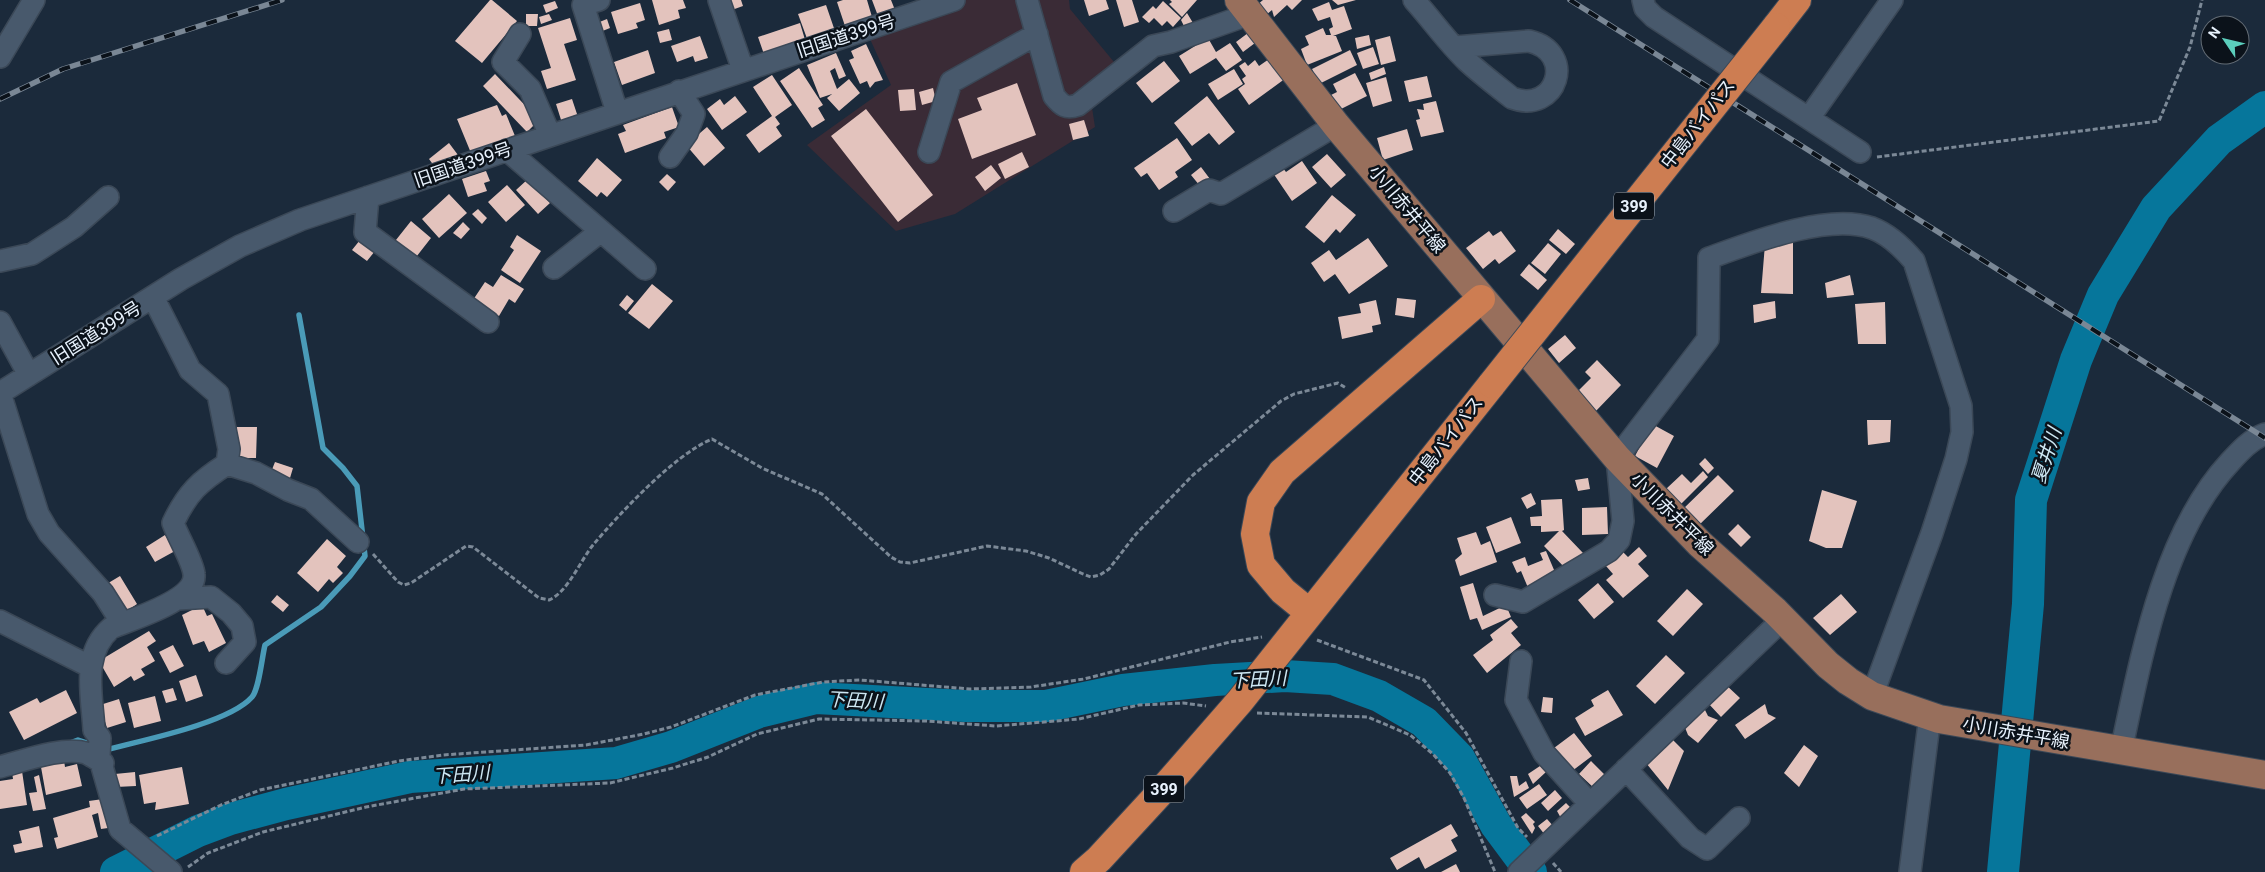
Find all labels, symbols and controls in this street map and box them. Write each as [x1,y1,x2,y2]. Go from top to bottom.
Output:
street label: 旧国道399号 [794,10,898,61]
north arrow [2200,15,2250,65]
text: N [2205,24,2224,41]
street label: 中島バイパス [1656,75,1739,173]
street label: 旧国道399号 [411,138,515,191]
street label: 小川赤井平線 [1365,161,1450,257]
road number: 399 [1614,192,1654,220]
street label: 旧国道399号 [47,297,145,369]
street label: 中島バイパス [1404,392,1487,490]
water label: 夏井川 [2027,423,2067,486]
street label: 小川赤井平線 [1627,468,1718,559]
water label: 下田川 [1229,666,1289,692]
water label: 下田川 [826,688,886,714]
street label: 小川赤井平線 [1961,713,2071,752]
water label: 下田川 [432,761,492,788]
road number: 399 [1144,776,1184,802]

